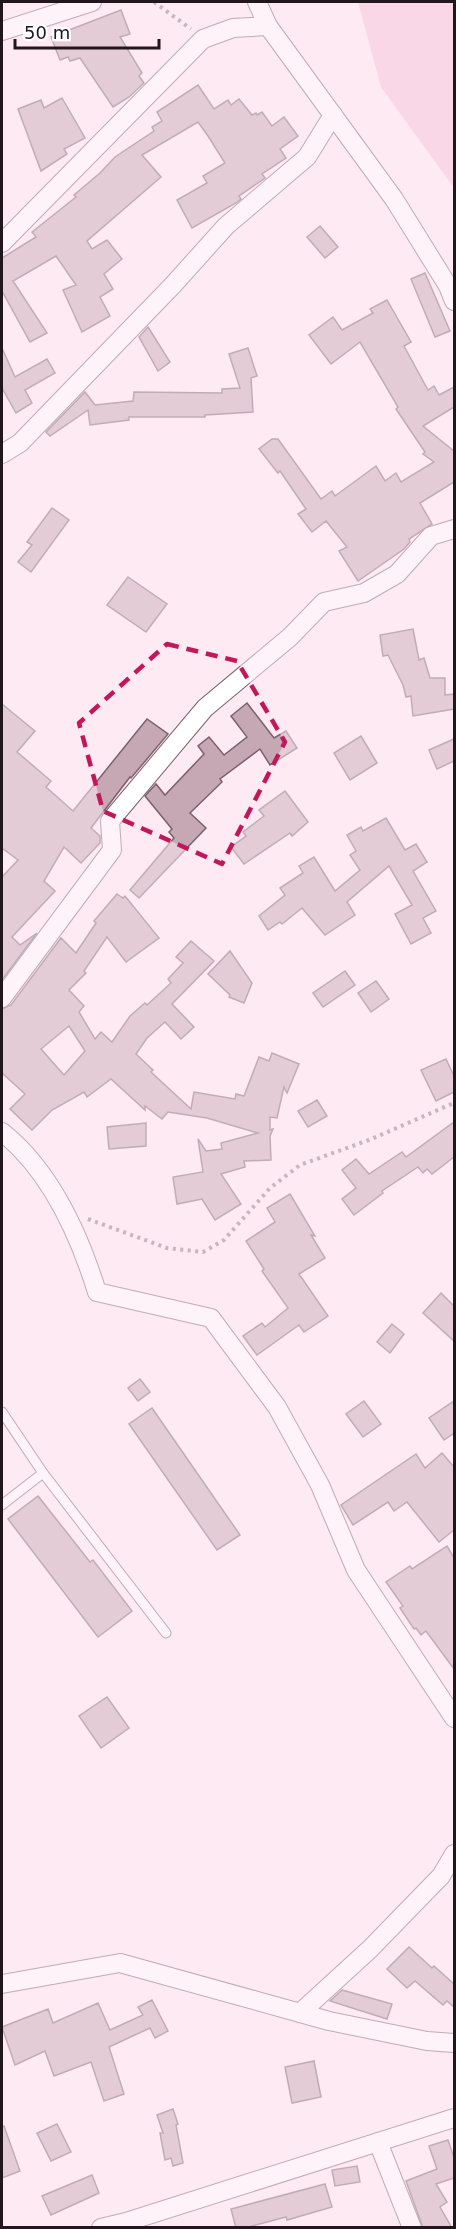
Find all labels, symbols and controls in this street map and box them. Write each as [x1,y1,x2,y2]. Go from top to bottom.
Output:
scale bar [15,12,159,50]
text: 50 m [24,22,70,43]

